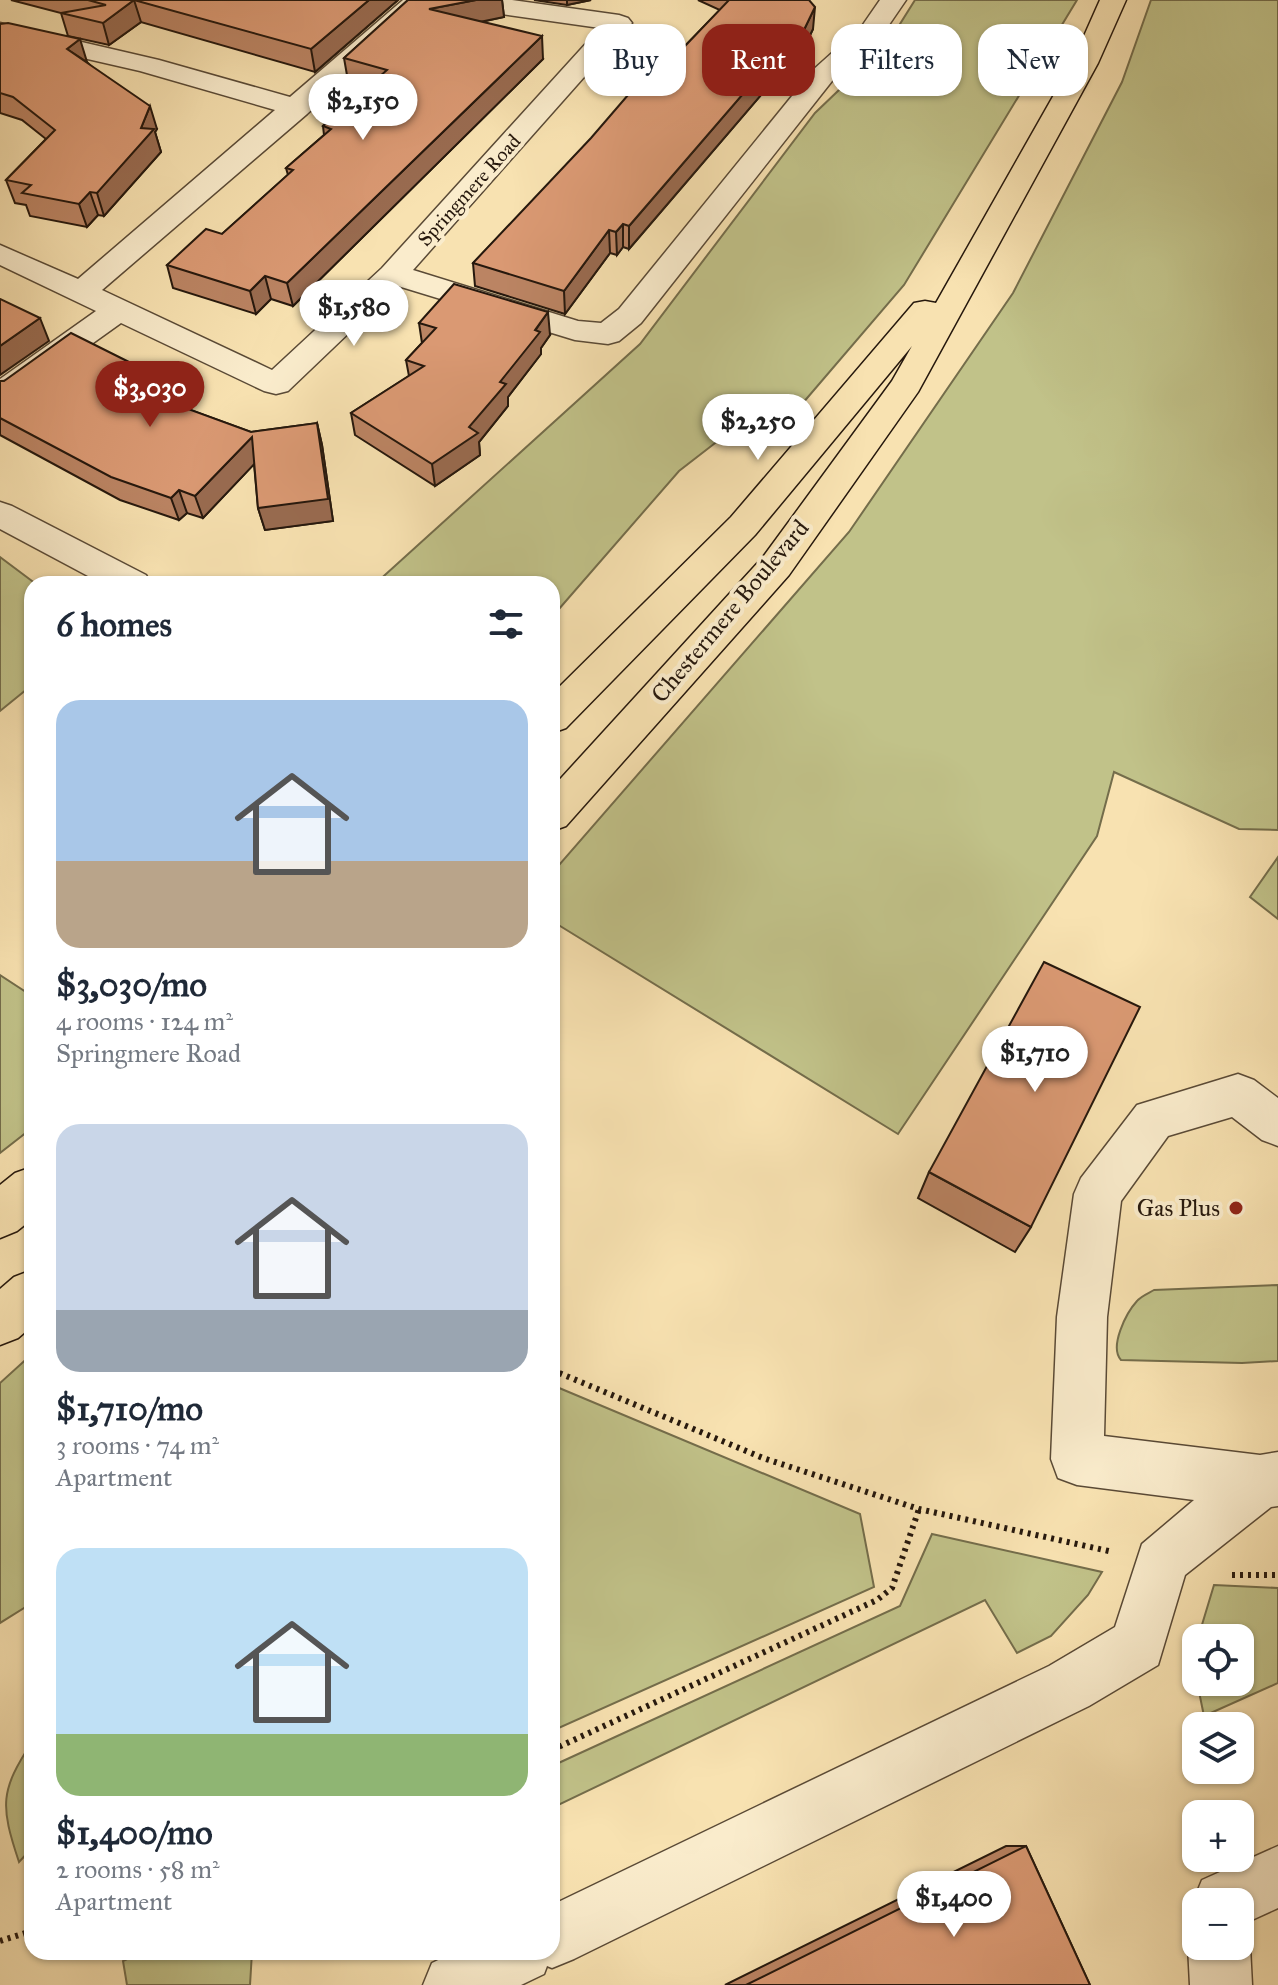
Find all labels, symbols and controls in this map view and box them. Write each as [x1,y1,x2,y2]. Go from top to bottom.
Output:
chip: Buy [584,24,686,96]
chip: Rent [702,24,815,96]
chip: Filters [831,24,962,96]
chip: New [978,24,1088,96]
pin: $2,150 [298,74,428,142]
text: $2,150 [327,84,400,116]
street label: Springmere Road [412,129,526,252]
pin: $1,580 [289,280,419,348]
text: $1,580 [317,290,391,322]
pin: $3,030 [85,361,215,429]
text: $3,030 [113,371,187,403]
pin: $2,250 [693,394,823,462]
text: $2,250 [720,404,796,436]
street label: Chestermere Boulevard [645,513,815,709]
icon: filters [484,602,528,646]
text: 6 homes [56,604,172,645]
icon: home [220,752,364,896]
text: $3,030/mo [56,964,207,1005]
text: 4 rooms · 124 m² [56,1005,233,1037]
pin: $1,710 [970,1026,1100,1094]
text: $1,710 [1000,1036,1070,1068]
text: Springmere Road [56,1037,241,1069]
icon: home [220,1176,364,1320]
place label: Gas Plus [1137,1193,1220,1223]
marker: Gas Plus [1227,1199,1245,1217]
text: $1,710/mo [56,1388,203,1429]
text: 3 rooms · 74 m² [56,1429,219,1461]
text: Apartment [56,1461,172,1493]
icon: home [220,1600,364,1744]
map controls [1182,1624,1254,1960]
button: locate [1182,1624,1254,1696]
button: layers [1182,1712,1254,1784]
button: + [1182,1800,1254,1872]
text: $1,400/mo [56,1812,213,1853]
text: 2 rooms · 58 m² [56,1853,220,1885]
pin: $1,400 [889,1871,1019,1939]
text: $1,400 [915,1881,993,1913]
text: Apartment [56,1885,172,1917]
button: − [1182,1888,1254,1960]

